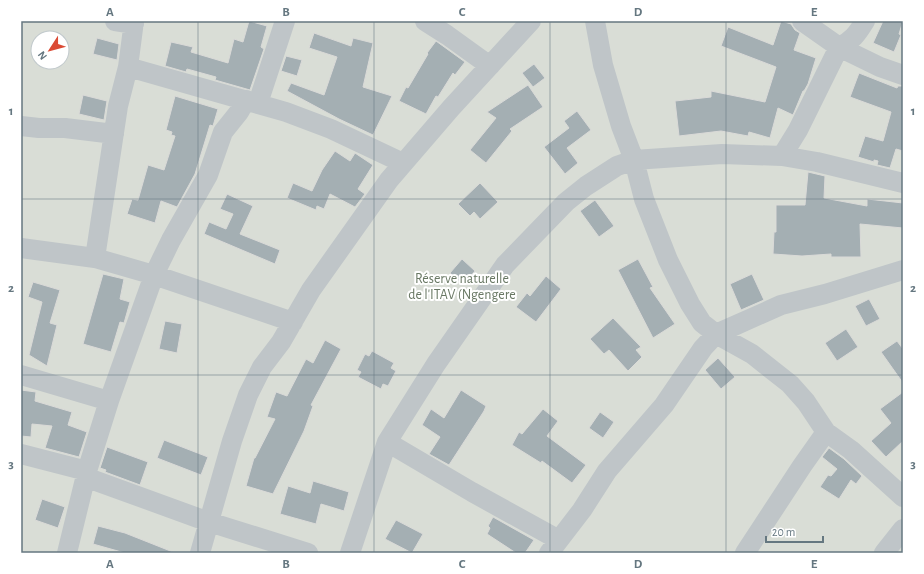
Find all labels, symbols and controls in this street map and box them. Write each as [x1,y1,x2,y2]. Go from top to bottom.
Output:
text: A [106,6,114,19]
text: B [282,6,290,19]
text: C [459,6,466,19]
text: D [634,6,643,19]
text: E [811,6,818,19]
north arrow [30,30,70,70]
text: N [36,49,49,62]
text: 1 [9,105,13,118]
text: 1 [911,105,915,118]
park label: Réserve naturelle de l'ITAV (Ngengere [408,272,516,302]
text: 2 [8,282,14,295]
text: 2 [910,282,916,295]
text: 3 [8,458,14,471]
text: 3 [910,458,916,471]
scale bar [766,518,823,544]
text: 20 m [772,526,795,538]
text: A [106,558,114,571]
text: B [282,558,290,571]
text: C [459,558,466,571]
text: D [634,558,643,571]
text: E [811,558,818,571]

